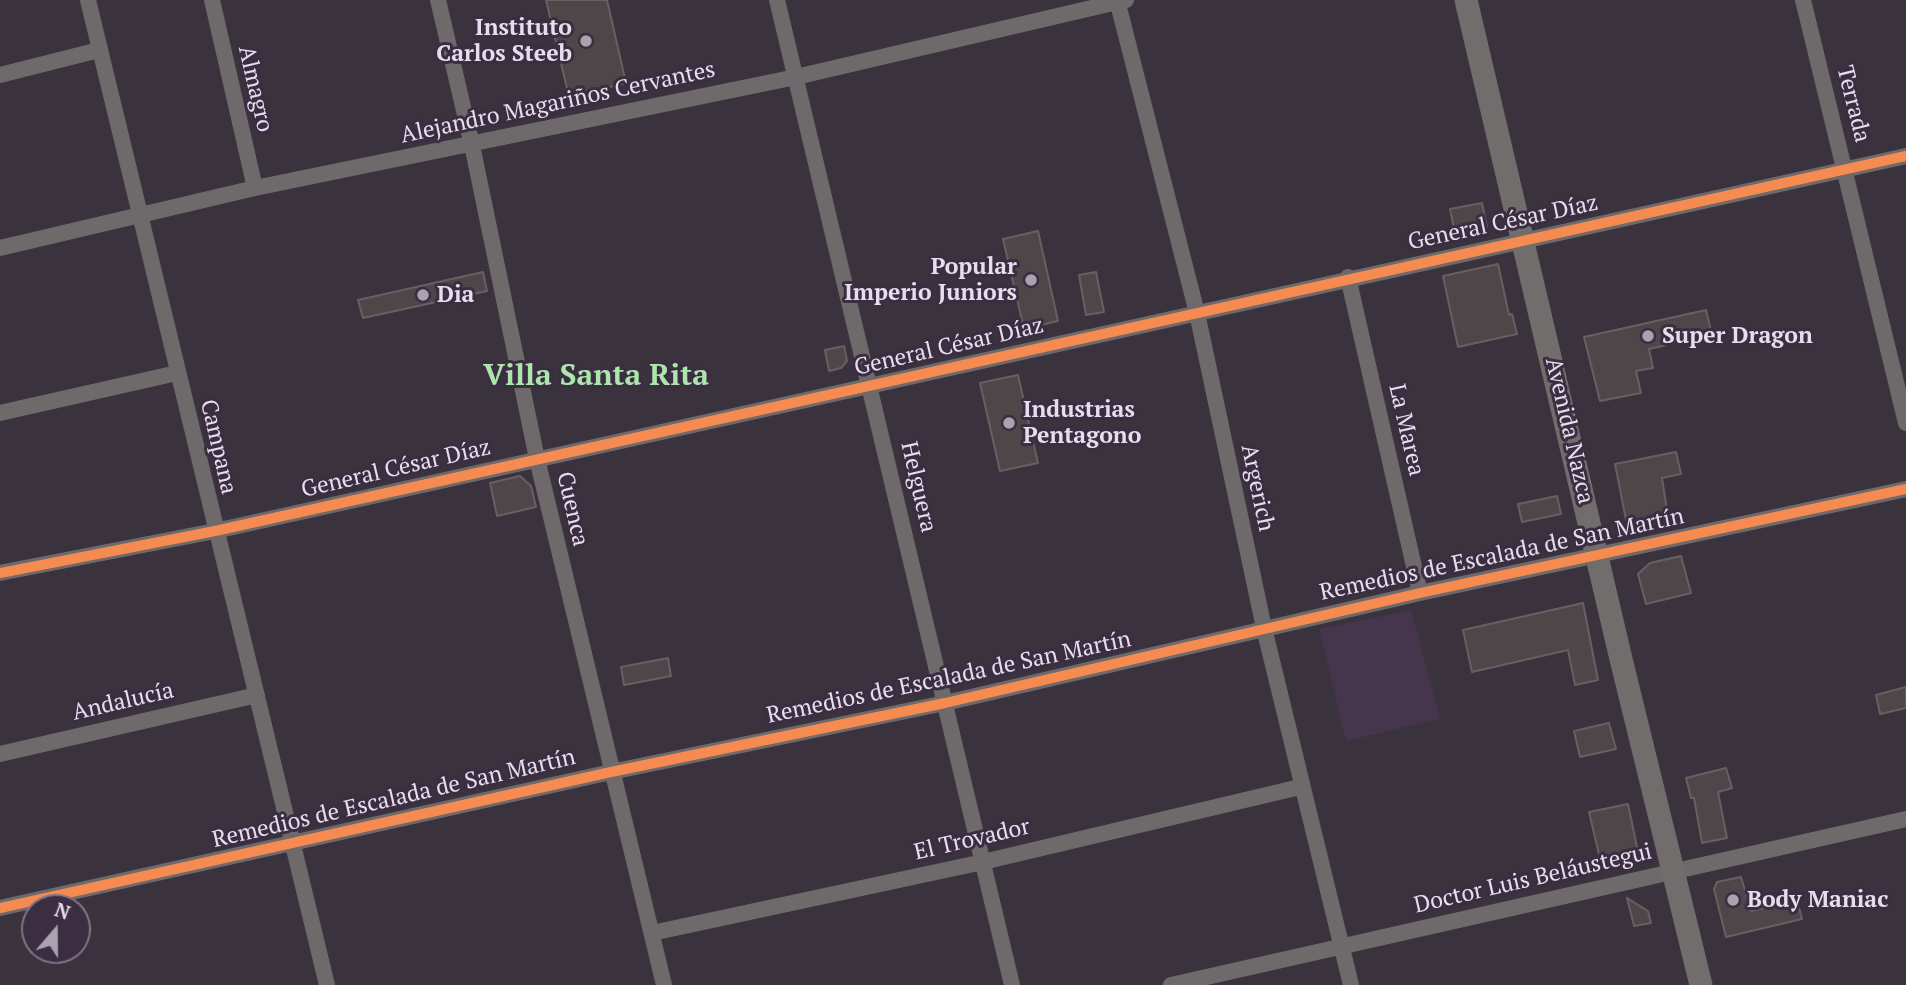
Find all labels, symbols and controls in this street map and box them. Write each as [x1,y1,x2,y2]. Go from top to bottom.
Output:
place label: Instituto Carlos Steeb [436,14,572,68]
marker: Instituto Carlos Steeb [578,33,594,49]
street label: Almagro [232,43,278,135]
street label: Alejandro Magariños Cervantes [398,56,718,150]
street label: Terrada [1830,63,1876,145]
street label: General César Díaz [1406,189,1600,257]
place label: Popular Imperio Juniors [844,253,1017,307]
marker: Popular Imperio Juniors [1023,272,1039,288]
place label: Dia [437,281,474,309]
marker: Dia [415,287,431,303]
street label: General César Díaz [852,312,1046,382]
place label: Super Dragon [1662,322,1813,350]
marker: Super Dragon [1640,328,1656,344]
street label: Avenida Nazca [1539,355,1599,507]
district label: Villa Santa Rita [483,358,709,394]
street label: La Marea [1382,381,1430,479]
place label: Industrias Pentagono [1023,396,1141,450]
street label: Campana [194,397,242,497]
marker: Industrias Pentagono [1001,415,1017,431]
street label: General César Díaz [299,434,493,504]
street label: Helguera [894,439,942,535]
street label: Argerich [1234,442,1280,534]
street label: Cuenca [550,469,594,549]
street label: Remedios de Escalada de San Martín [1317,503,1687,607]
street label: Remedios de Escalada de San Martín [764,626,1134,730]
street label: Andalucía [70,677,176,727]
street label: Remedios de Escalada de San Martín [210,744,578,854]
street label: El Trovador [911,813,1033,867]
street label: Doctor Luis Beláustegui [1411,838,1655,920]
place label: Body Maniac [1747,886,1888,914]
marker: Body Maniac [1725,892,1741,908]
north arrow [21,894,91,964]
text: N [52,896,74,925]

